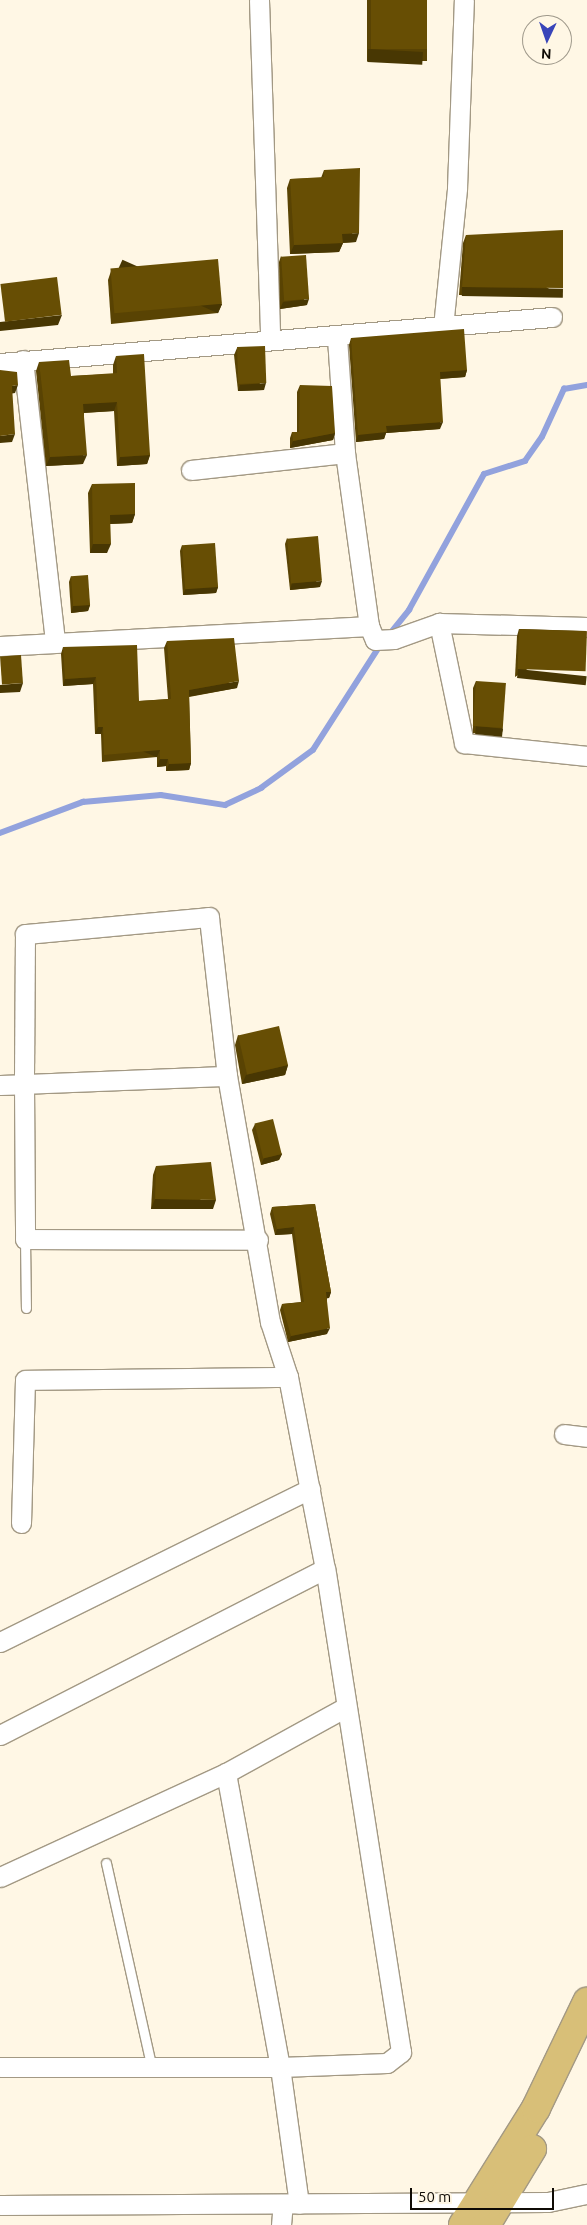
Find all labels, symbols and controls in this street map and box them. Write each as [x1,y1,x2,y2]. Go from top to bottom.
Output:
north arrow [522,15,572,65]
text: N [541,46,552,62]
scale bar [412,2178,556,2210]
text: 50 m [418,2188,451,2205]

